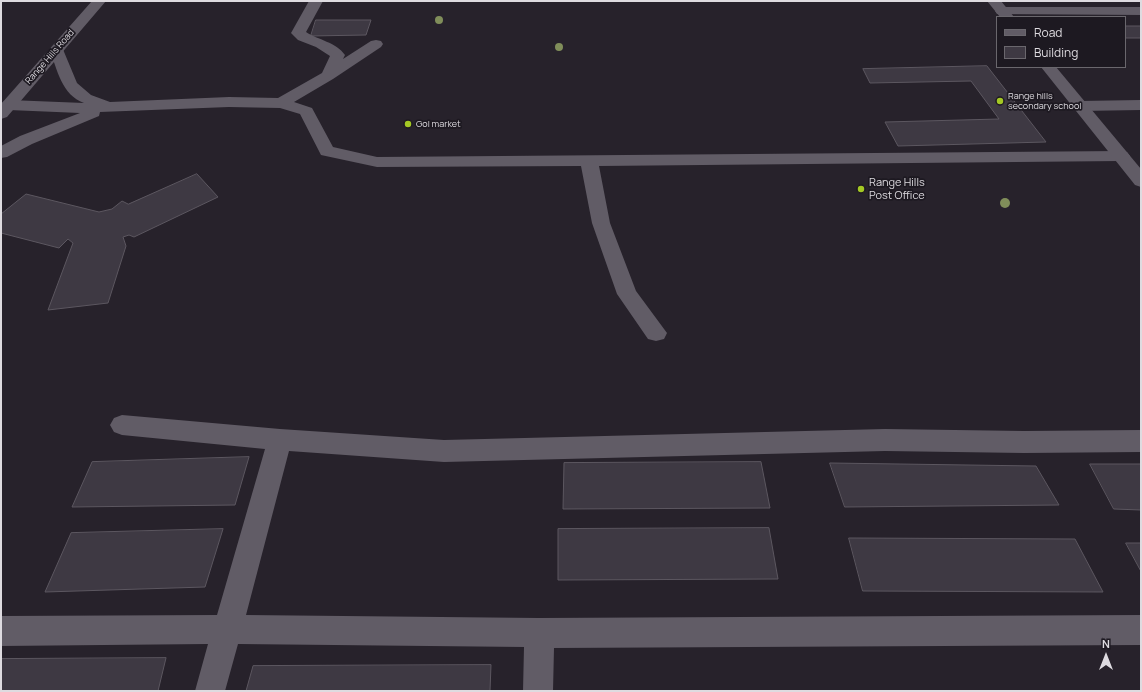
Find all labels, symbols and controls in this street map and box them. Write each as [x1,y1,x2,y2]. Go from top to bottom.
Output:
legend [996,16,1126,68]
text: Road [1034,24,1062,41]
street label: Range Hills Road [23,28,77,86]
text: Building [1034,44,1078,61]
place label: Range hills secondary school [1008,91,1081,112]
marker: Range hills secondary school [995,96,1005,106]
marker: Gol market [403,119,413,129]
place label: Gol market [416,119,461,129]
place label: Range Hills Post Office [869,176,925,202]
marker: Range Hills Post Office [856,184,866,194]
north arrow [1086,636,1126,676]
text: N [1102,636,1110,651]

